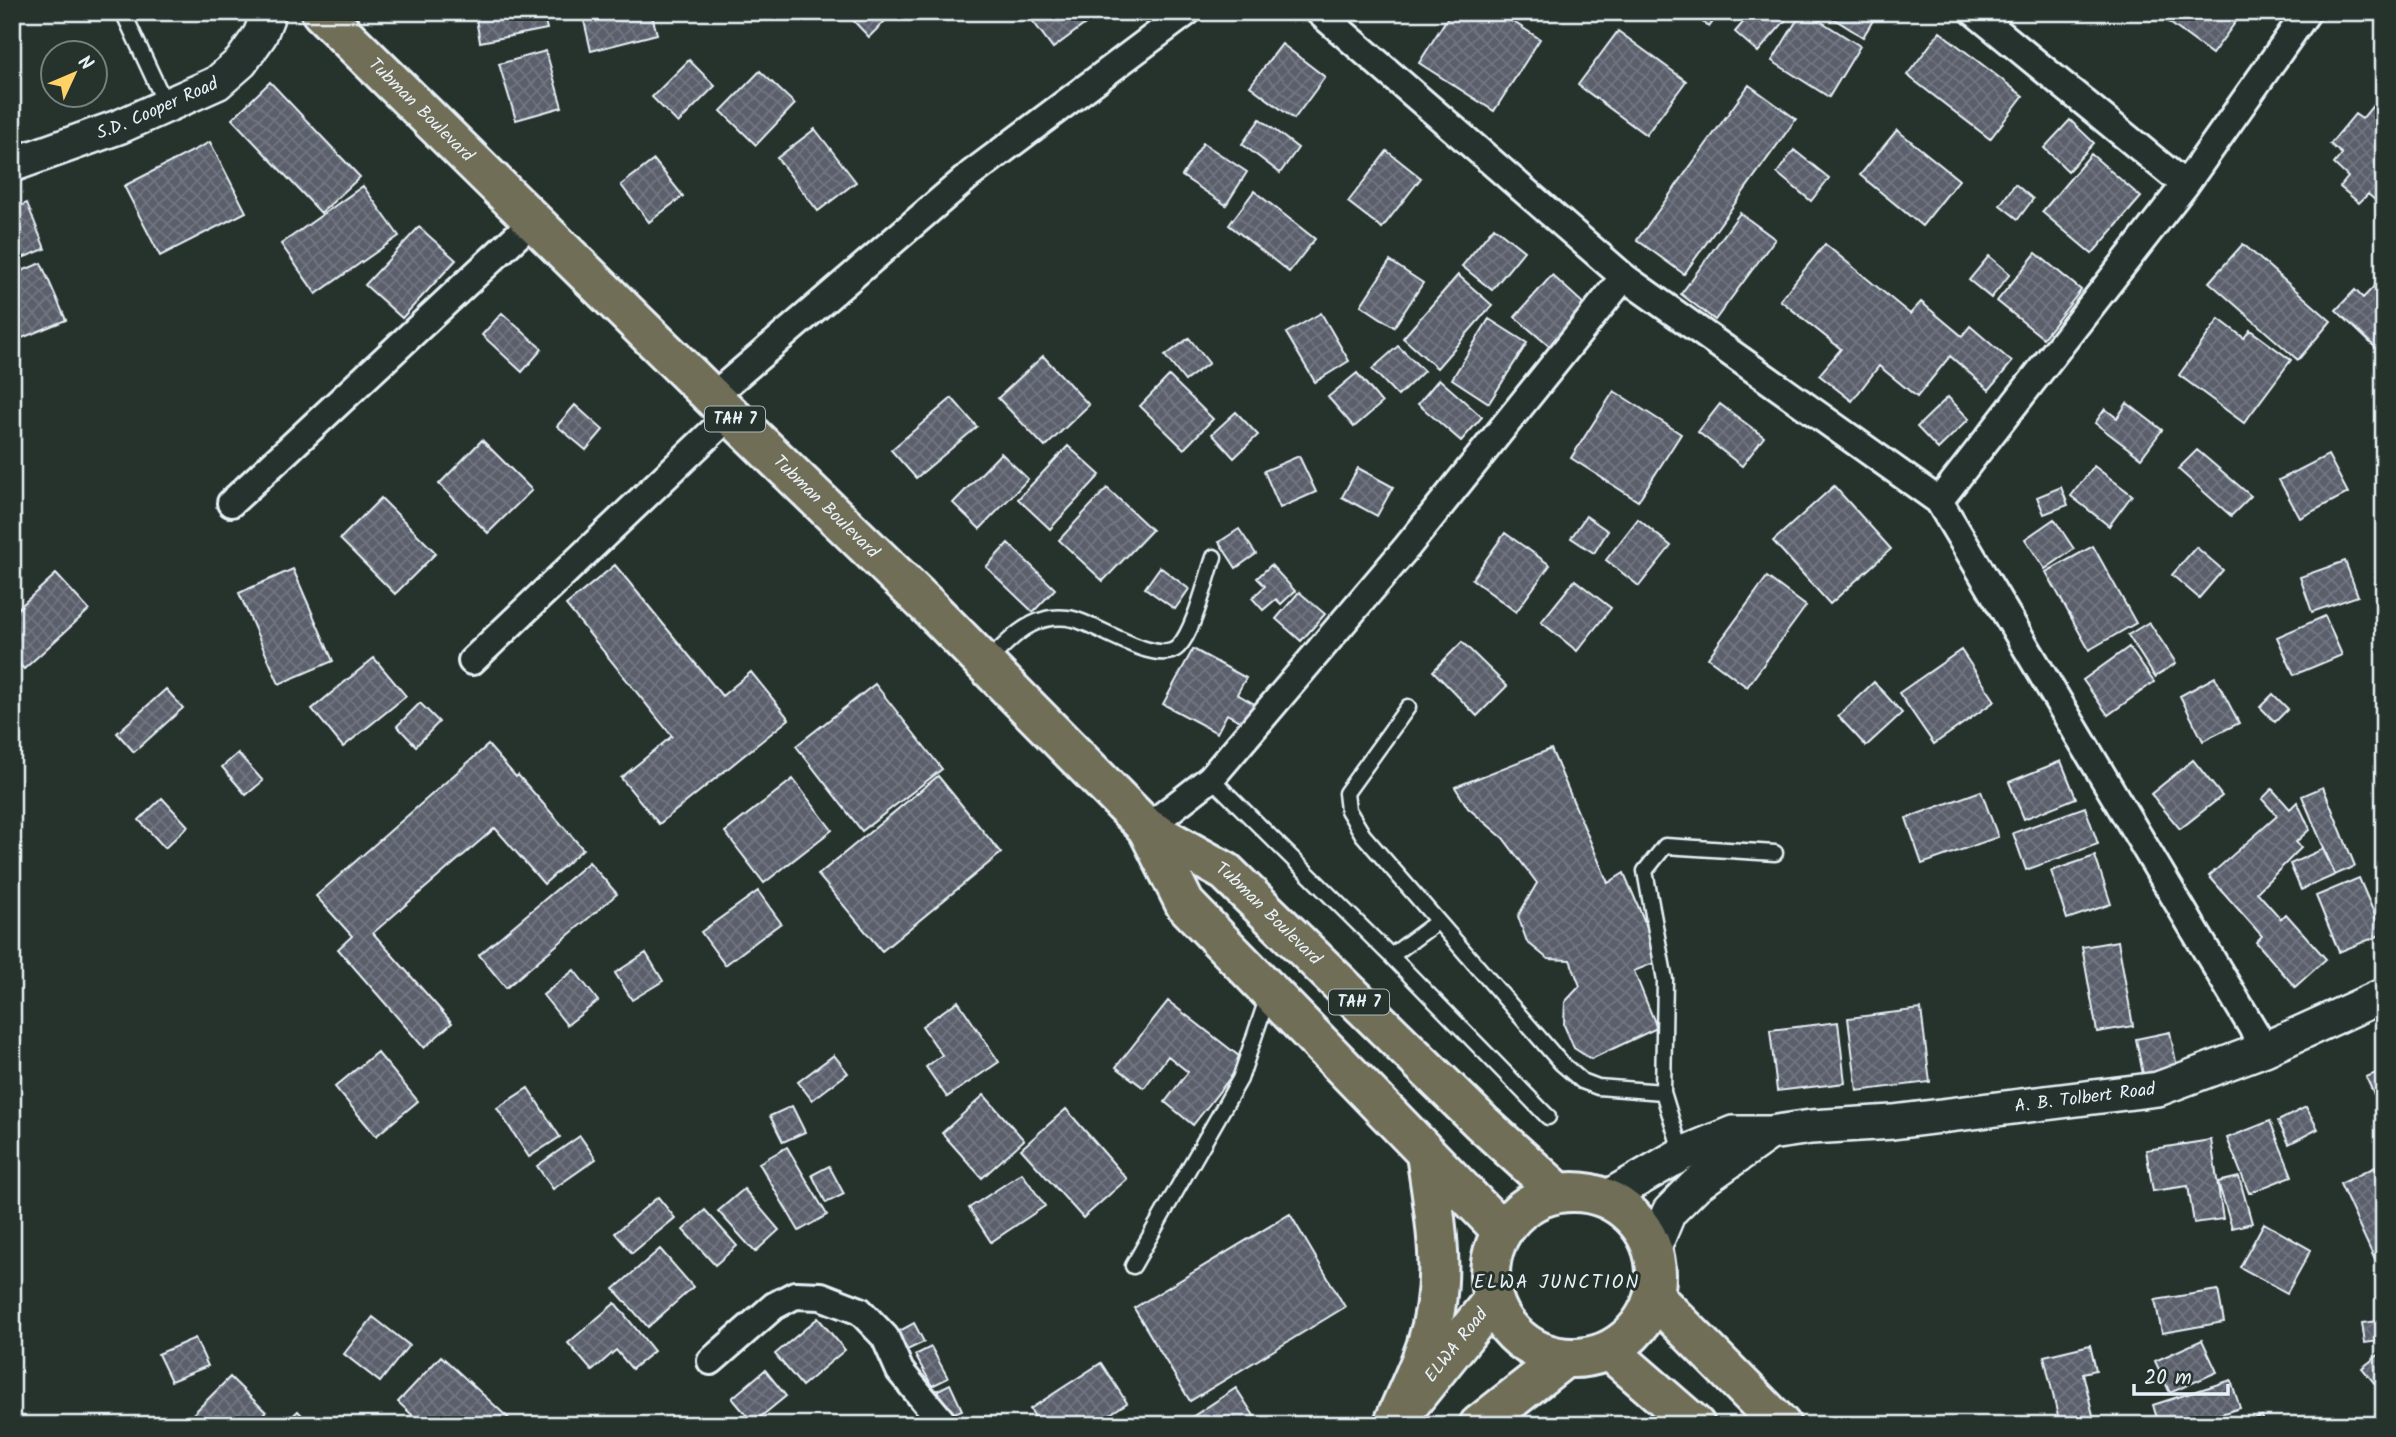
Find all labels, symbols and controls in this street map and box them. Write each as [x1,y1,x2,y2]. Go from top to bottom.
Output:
north arrow [38,38,108,108]
text: N [70,49,100,78]
street label: Tubman Boulevard [361,51,481,170]
street label: S.D. Cooper Road [93,69,224,148]
road number: TAH 7 [705,406,765,432]
street label: Tubman Boulevard [766,448,887,567]
street label: Tubman Boulevard [1210,854,1329,973]
road number: TAH 7 [1329,990,1389,1014]
street label: A. B. Tolbert Road [2013,1075,2158,1121]
district label: ELWA JUNCTION [1474,1268,1640,1298]
street label: ELWA Road [1417,1301,1496,1389]
scale bar [2134,1353,2228,1397]
text: 20 m [2144,1362,2192,1395]

